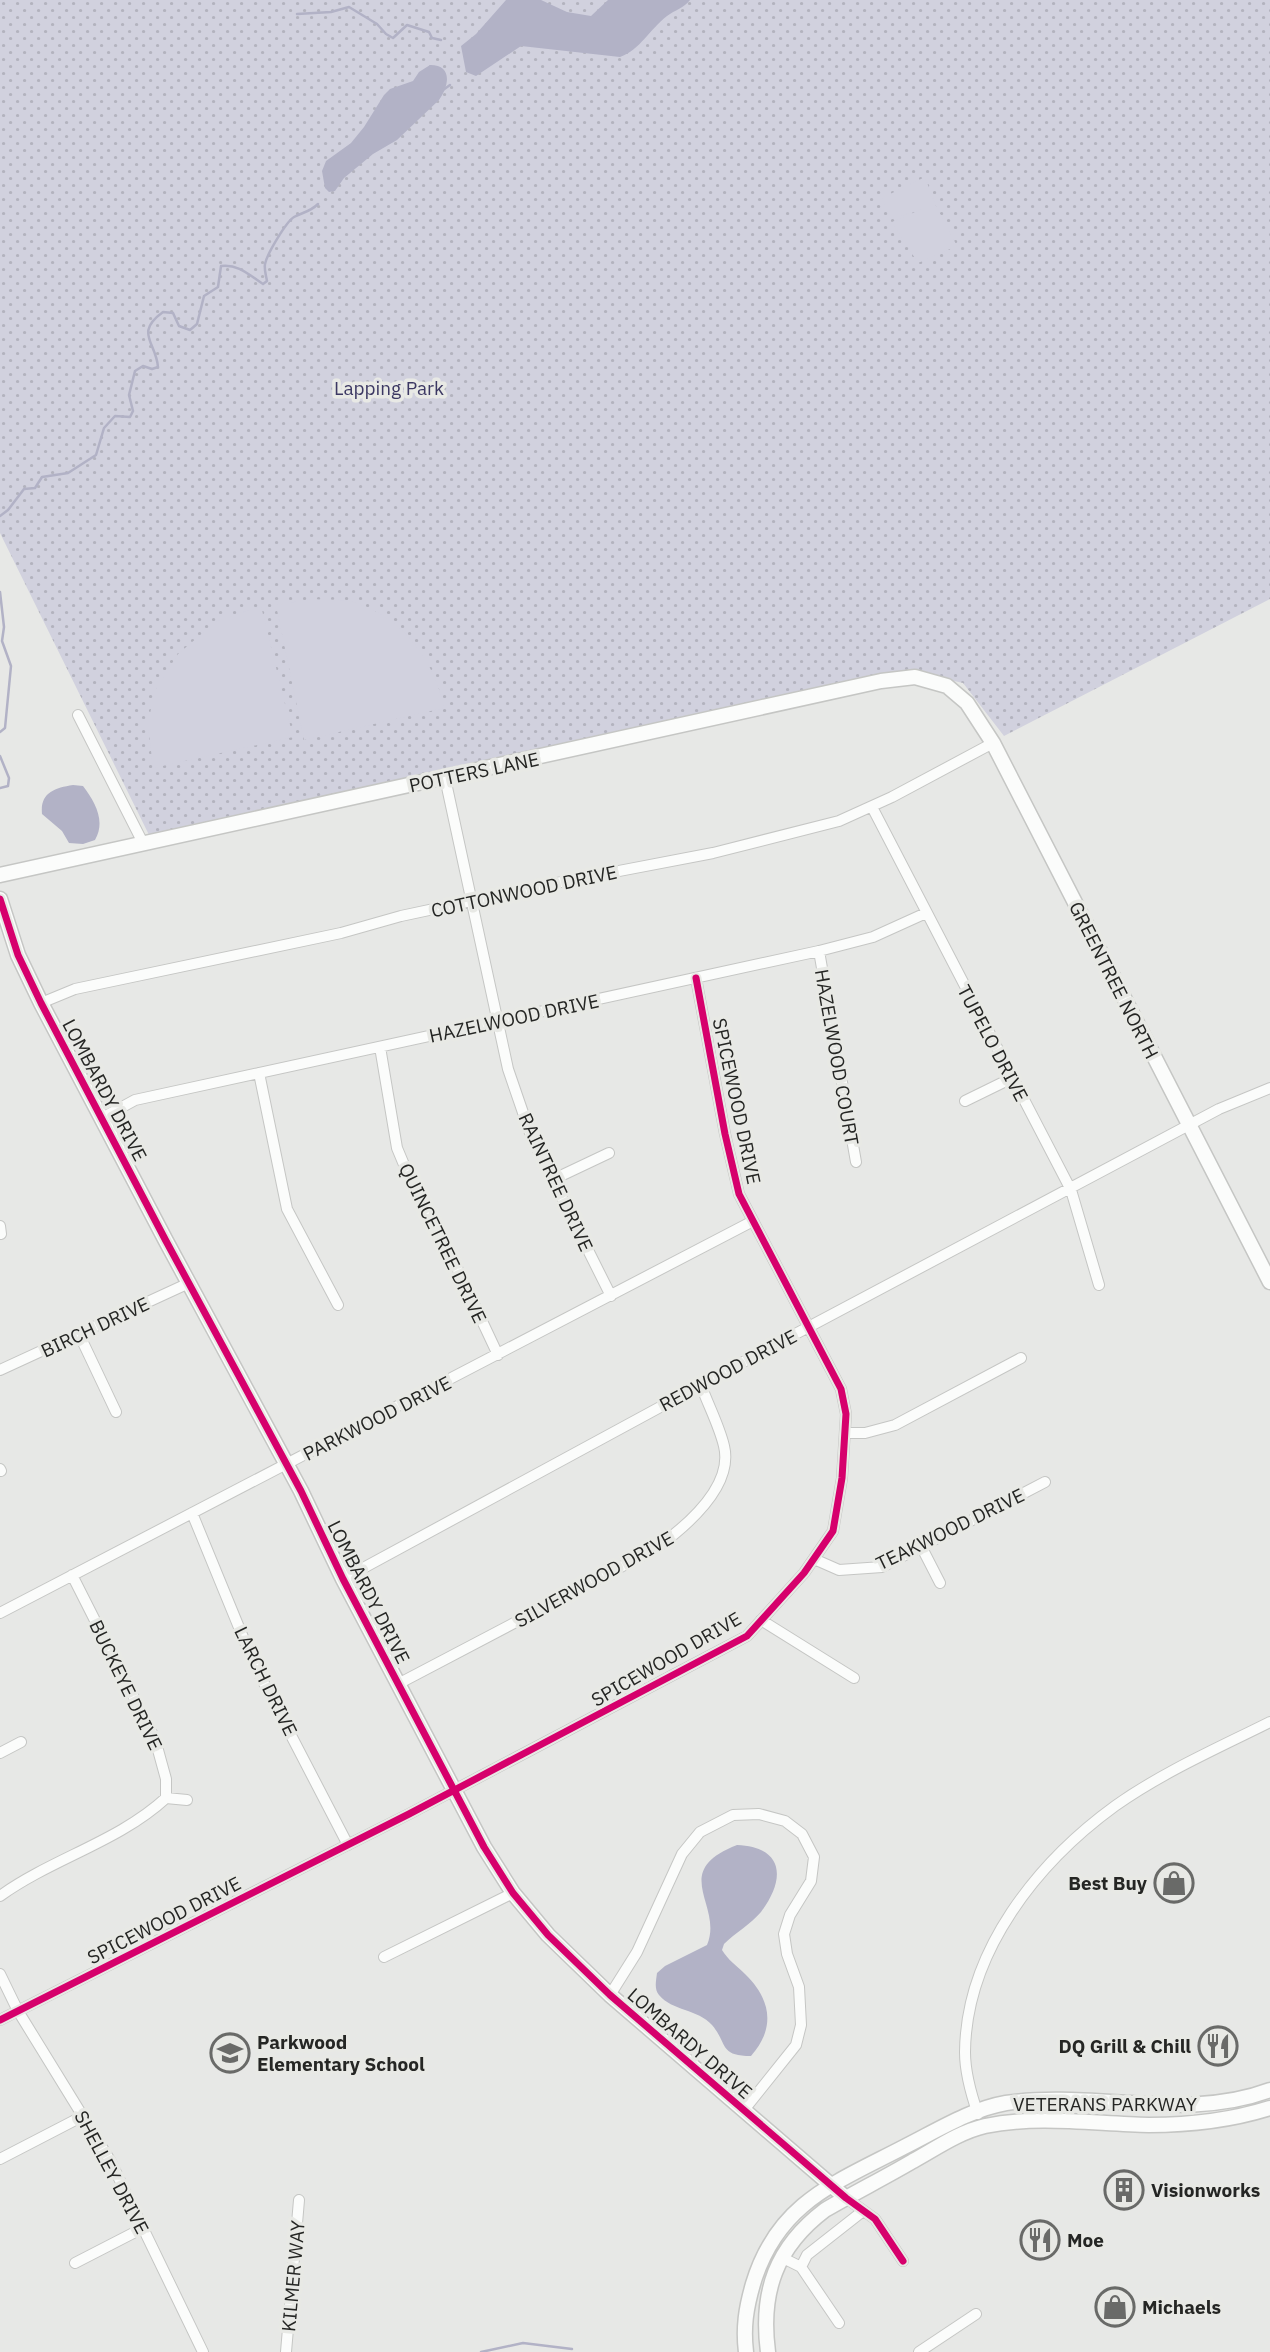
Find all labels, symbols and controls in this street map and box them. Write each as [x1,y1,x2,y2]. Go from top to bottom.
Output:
park label: Lapping Park [334,376,444,400]
street label: POTTERS LANE [407,747,541,797]
street label: COTTONWOOD DRIVE [429,860,619,922]
street label: GREENTREE NORTH [1064,897,1164,1063]
street label: HAZELWOOD COURT [810,967,864,1147]
street label: TUPELO DRIVE [952,981,1034,1105]
street label: HAZELWOOD DRIVE [427,988,601,1048]
street label: LOMBARDY DRIVE [57,1015,153,1165]
street label: SPICEWOOD DRIVE [708,1016,766,1186]
street label: RAINTREE DRIVE [513,1109,599,1255]
street label: QUINCETREE DRIVE [394,1159,492,1327]
street label: BIRCH DRIVE [37,1291,153,1363]
street label: REDWOOD DRIVE [655,1324,801,1416]
street label: PARKWOOD DRIVE [299,1370,455,1466]
street label: TEAKWOOD DRIVE [872,1483,1028,1575]
street label: LOMBARDY DRIVE [323,1516,415,1668]
street label: SILVERWOOD DRIVE [510,1525,678,1633]
street label: SPICEWOOD DRIVE [587,1606,745,1712]
street label: BUCKEYE DRIVE [84,1616,168,1754]
street label: LARCH DRIVE [229,1622,303,1740]
shop icon: Best Buy [1153,1862,1195,1904]
street label: SPICEWOOD DRIVE [83,1871,245,1969]
place label: Best Buy [1068,1871,1148,1895]
street label: LOMBARDY DRIVE [623,1982,757,2104]
restaurant icon: DQ Grill & Chill [1197,2025,1239,2067]
place label: Parkwood Elementary School [257,2030,425,2076]
school or university icon: Parkwood Elementary School [209,2032,251,2074]
place label: DQ Grill & Chill [1058,2034,1191,2058]
street label: VETERANS PARKWAY [1013,2092,1198,2116]
street label: SHELLEY DRIVE [69,2106,155,2238]
building icon: Visionworks [1103,2169,1145,2211]
place label: Visionworks [1151,2178,1260,2202]
street label: KILMER WAY [276,2219,310,2333]
restaurant icon: Moe [1019,2219,1061,2261]
place label: Moe [1067,2228,1104,2252]
shop icon: Michaels [1094,2286,1136,2328]
place label: Michaels [1142,2295,1221,2319]

